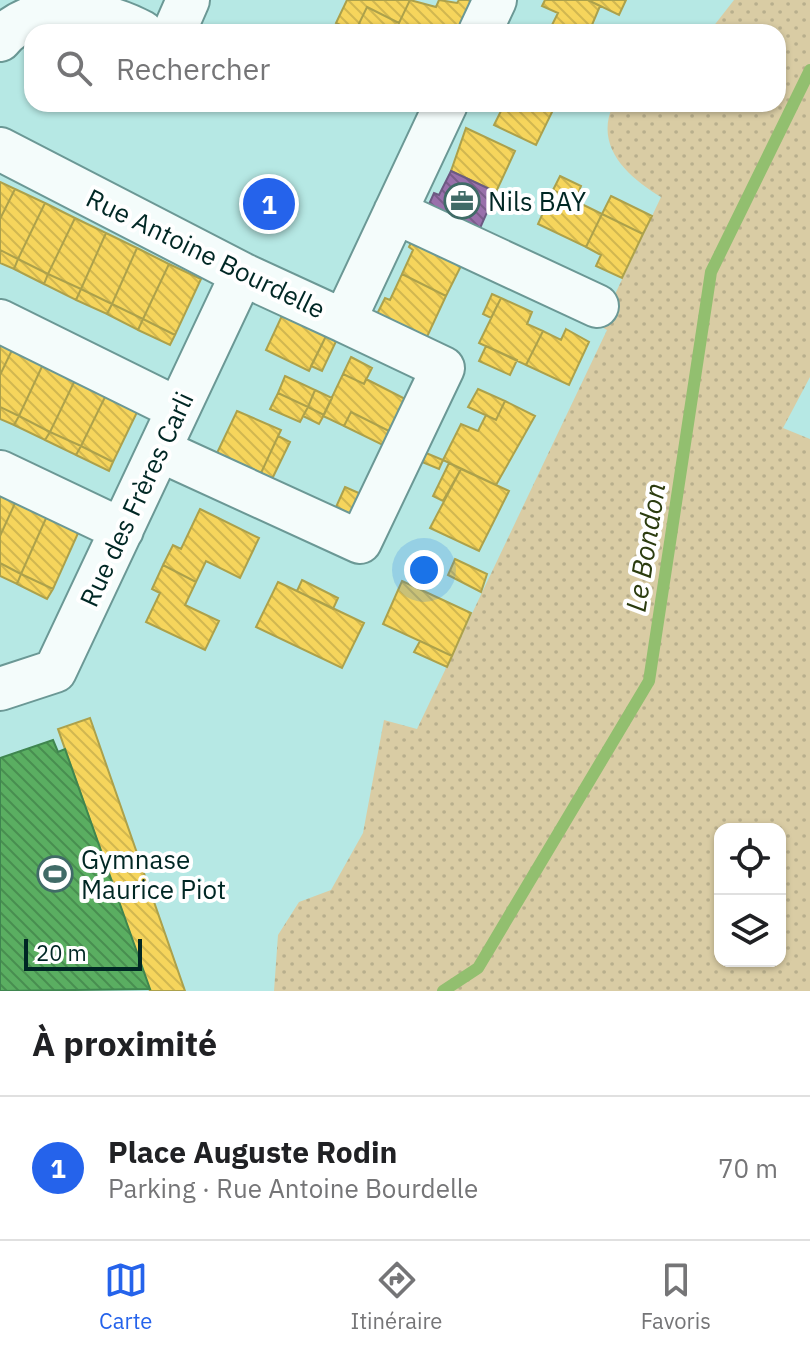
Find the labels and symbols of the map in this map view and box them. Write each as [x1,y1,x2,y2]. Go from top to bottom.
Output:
pin: 1 [243,174,295,234]
street label: Rue Antoine Bourdelle [81,180,331,326]
office icon: Nils BAY [443,182,481,220]
place label: Nils BAY [488,184,587,218]
street label: Rue des Frères Carli [71,386,201,612]
water label: Le Bondon [617,480,673,614]
your location [404,550,444,590]
place label: Gymnase Maurice Piot [81,842,226,906]
sports icon: Gymnase Maurice Piot [36,855,74,893]
scale bar [24,935,142,971]

